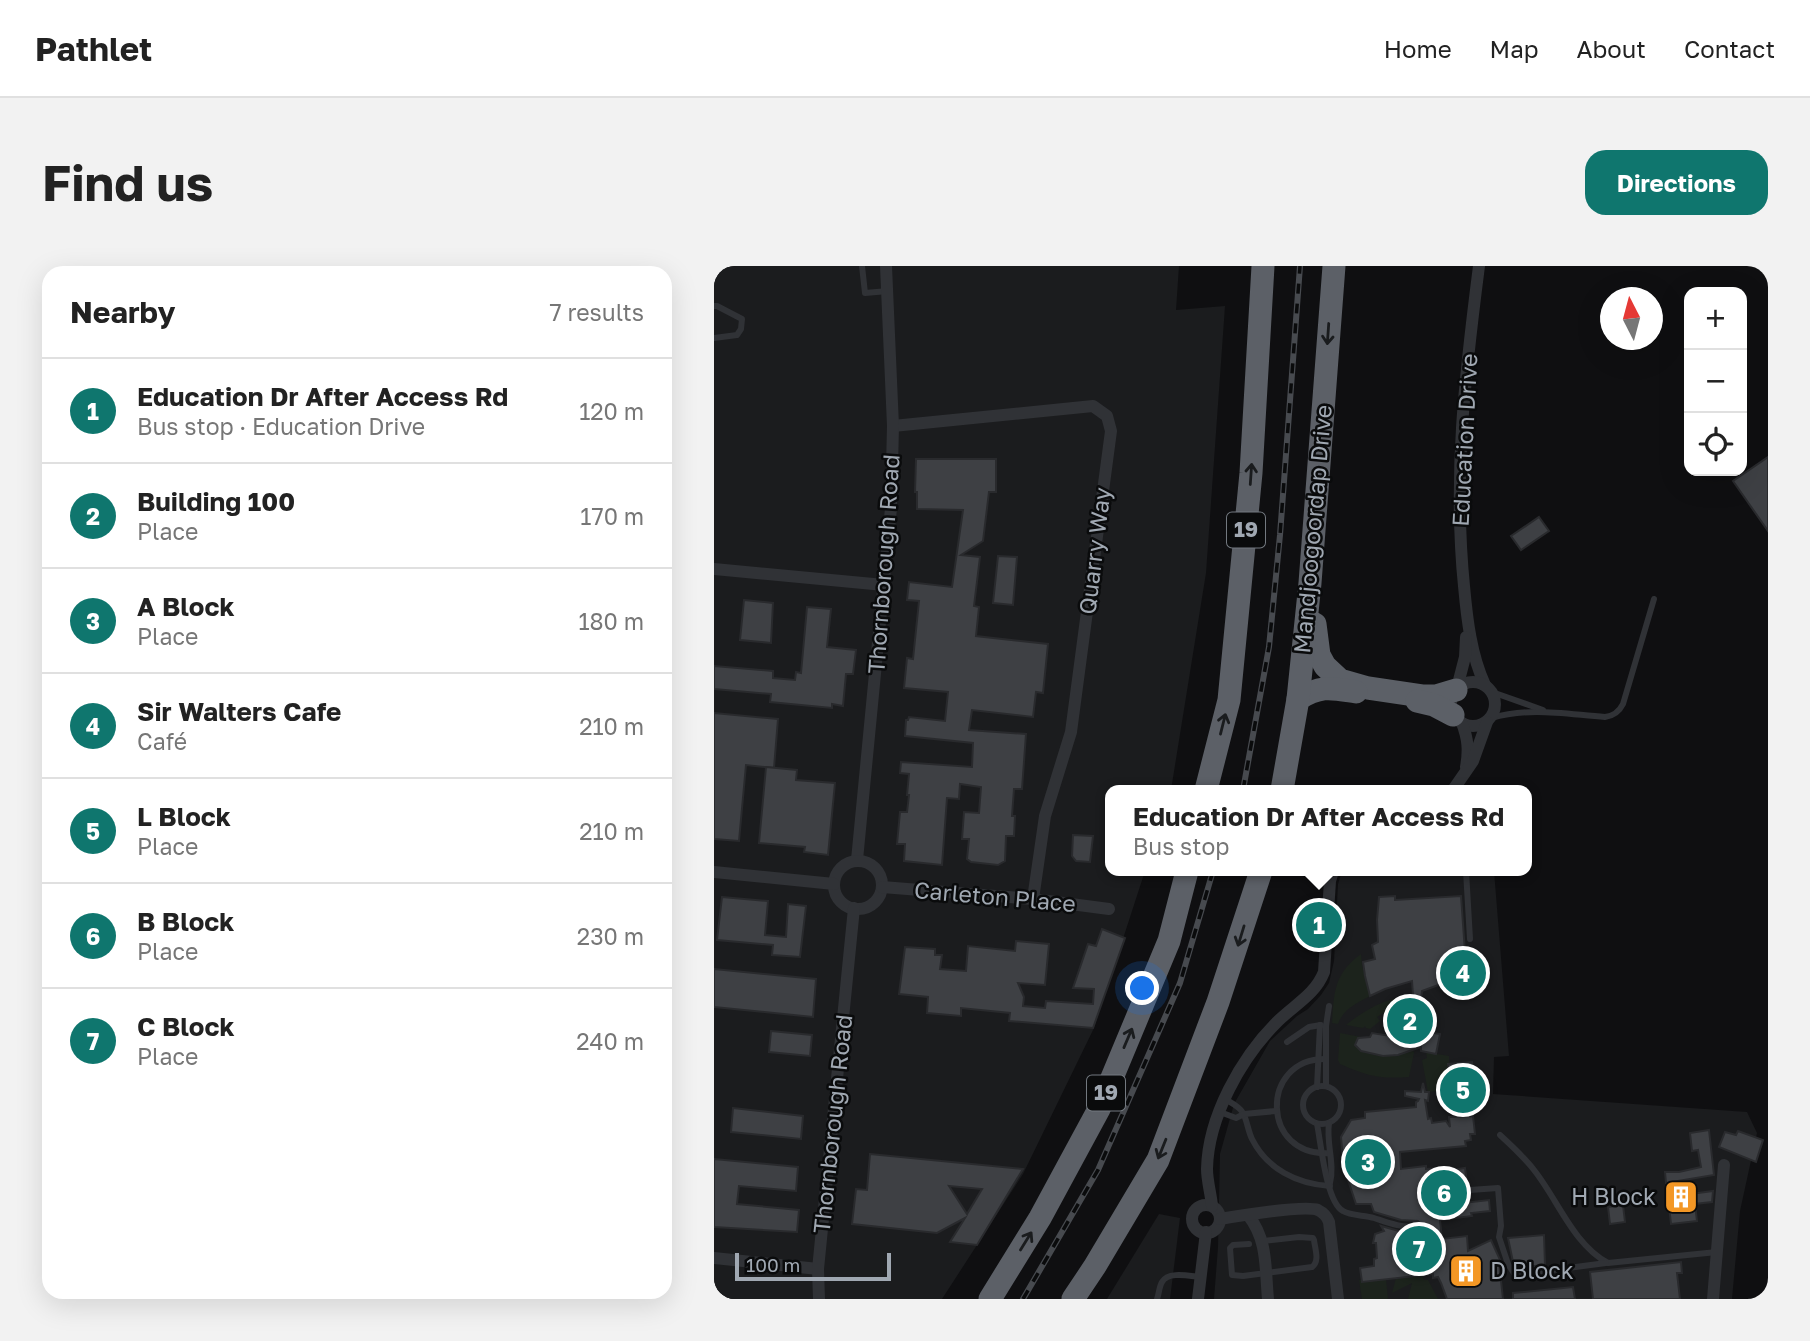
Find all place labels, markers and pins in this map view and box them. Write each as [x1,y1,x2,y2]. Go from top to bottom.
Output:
pin: 1 [1296,899,1342,951]
pin: 4 [1440,947,1486,999]
pin: 2 [1387,995,1433,1047]
pin: 5 [1440,1064,1486,1116]
pin: 3 [1345,1136,1391,1188]
pin: 6 [1421,1167,1467,1219]
building icon: H Block [1662,1178,1700,1216]
place label: H Block [1571,1182,1656,1210]
pin: 7 [1396,1223,1442,1275]
building icon: D Block [1447,1252,1485,1290]
place label: D Block [1490,1256,1574,1284]

